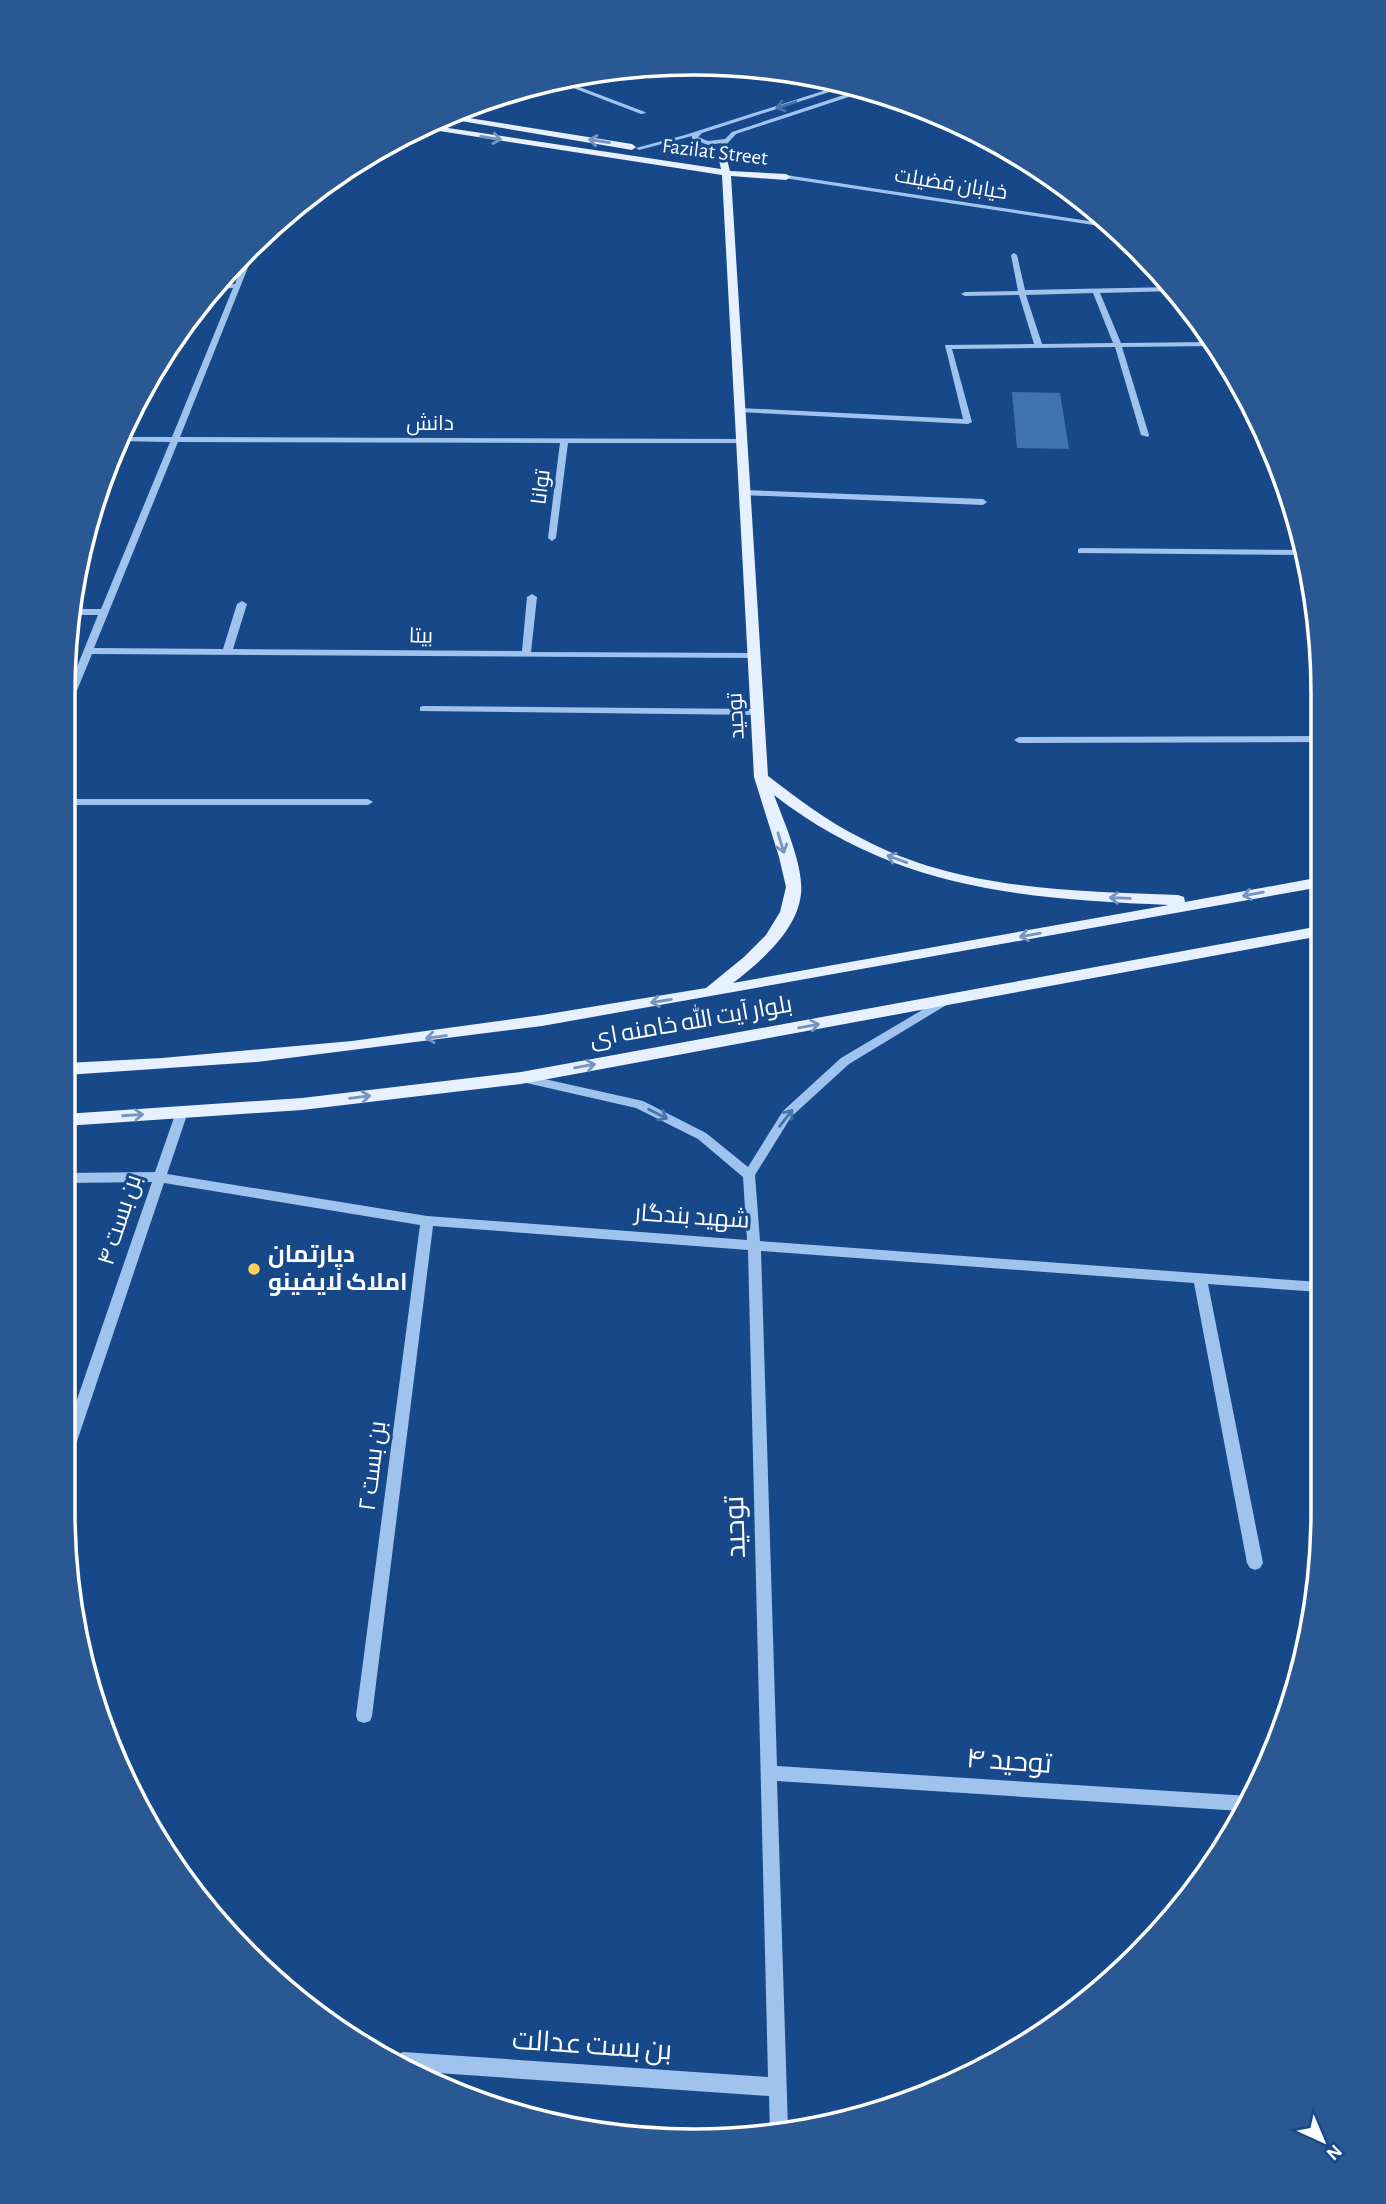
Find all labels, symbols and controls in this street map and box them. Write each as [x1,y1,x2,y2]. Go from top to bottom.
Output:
one-way arrow [776,99,798,112]
one-way arrow [479,131,502,144]
one-way arrow [588,134,611,147]
street label: Fazilat Street [661,135,769,169]
street label: خیابان فضیلت [893,165,1009,205]
street label: دانش [406,413,454,436]
street label: توانا [528,468,555,506]
street label: بیتا [409,625,433,647]
street label: توحید [724,692,749,740]
one-way arrow [776,831,789,853]
one-way arrow [887,852,909,864]
one-way arrow [1243,888,1265,901]
one-way arrow [1109,892,1132,905]
one-way arrow [1019,929,1042,942]
street label: بلوار آیت الله خامنه ای [587,987,794,1053]
one-way arrow [650,995,673,1008]
one-way arrow [797,1019,820,1032]
one-way arrow [426,1030,448,1043]
one-way arrow [573,1059,596,1072]
one-way arrow [348,1091,371,1104]
one-way arrow [647,1107,668,1121]
one-way arrow [778,1108,793,1127]
one-way arrow [122,1109,145,1122]
street label: بن بست ۴ [94,1172,147,1269]
street label: شهید بندگار [632,1200,750,1234]
place label: دپارتمان املاک لایفینو [268,1243,408,1296]
marker: دپارتمان املاک لایفینو [246,1261,262,1277]
street label: بن بست ۲ [356,1420,391,1512]
street label: توحید [721,1495,751,1559]
street label: توحید ۴ [965,1745,1053,1779]
street label: بن بست عدالت [511,2026,673,2067]
north arrow [1288,2106,1358,2176]
text: N [1322,2141,1345,2164]

